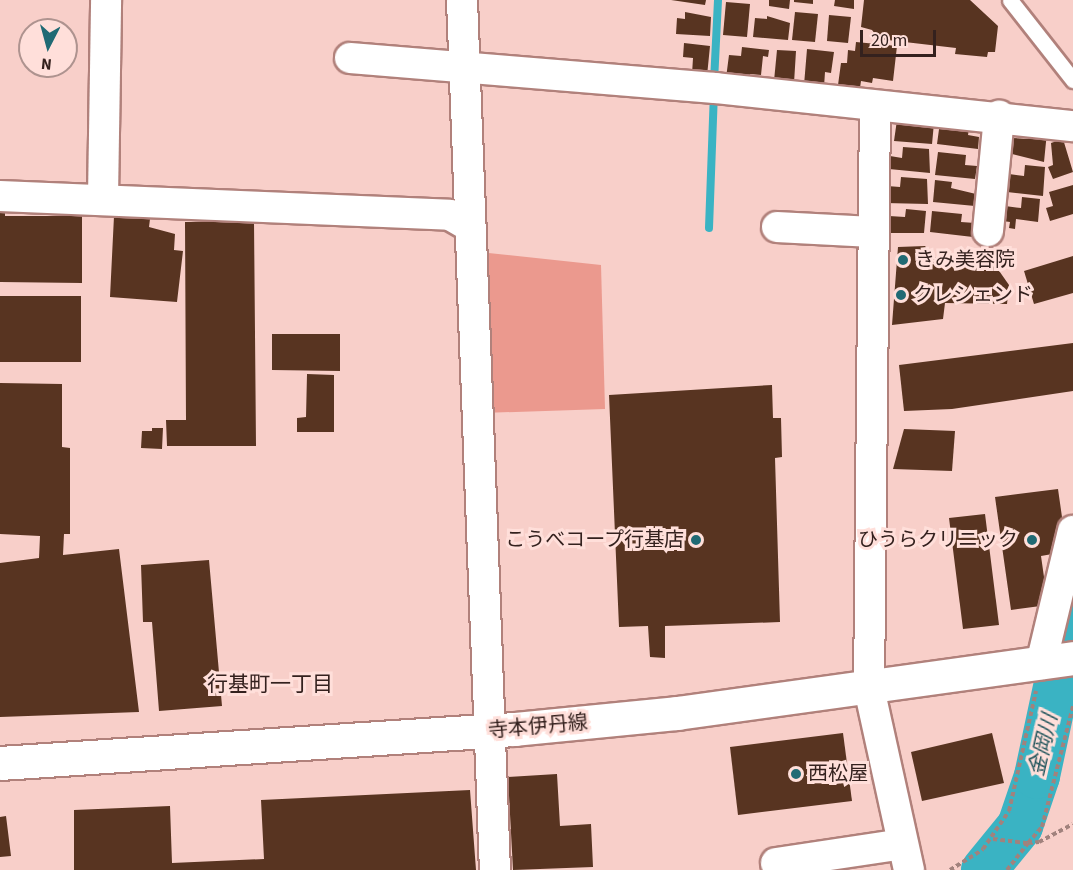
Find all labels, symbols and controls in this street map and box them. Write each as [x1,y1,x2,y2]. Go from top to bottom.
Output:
north arrow [18,18,78,78]
scale bar [863,18,940,56]
text: 20 m [871,28,907,53]
text: N [40,52,53,75]
place label: きみ美容院 [915,248,1015,272]
marker: きみ美容院 [896,253,910,267]
place label: クレシェンド [913,283,1033,307]
marker: クレシェンド [894,288,908,302]
place label: こうべコープ行基店 [504,528,684,552]
place label: ひうらクリニック [858,528,1018,552]
marker: ひうらクリニック [1023,531,1041,549]
marker: こうべコープ行基店 [689,533,703,547]
district label: 行基町一丁目 [207,671,333,697]
street label: 寺本伊丹線 [487,711,589,743]
water label: 金岡川 [1024,711,1062,779]
place label: 西松屋 [808,762,868,786]
marker: 西松屋 [789,767,803,781]

